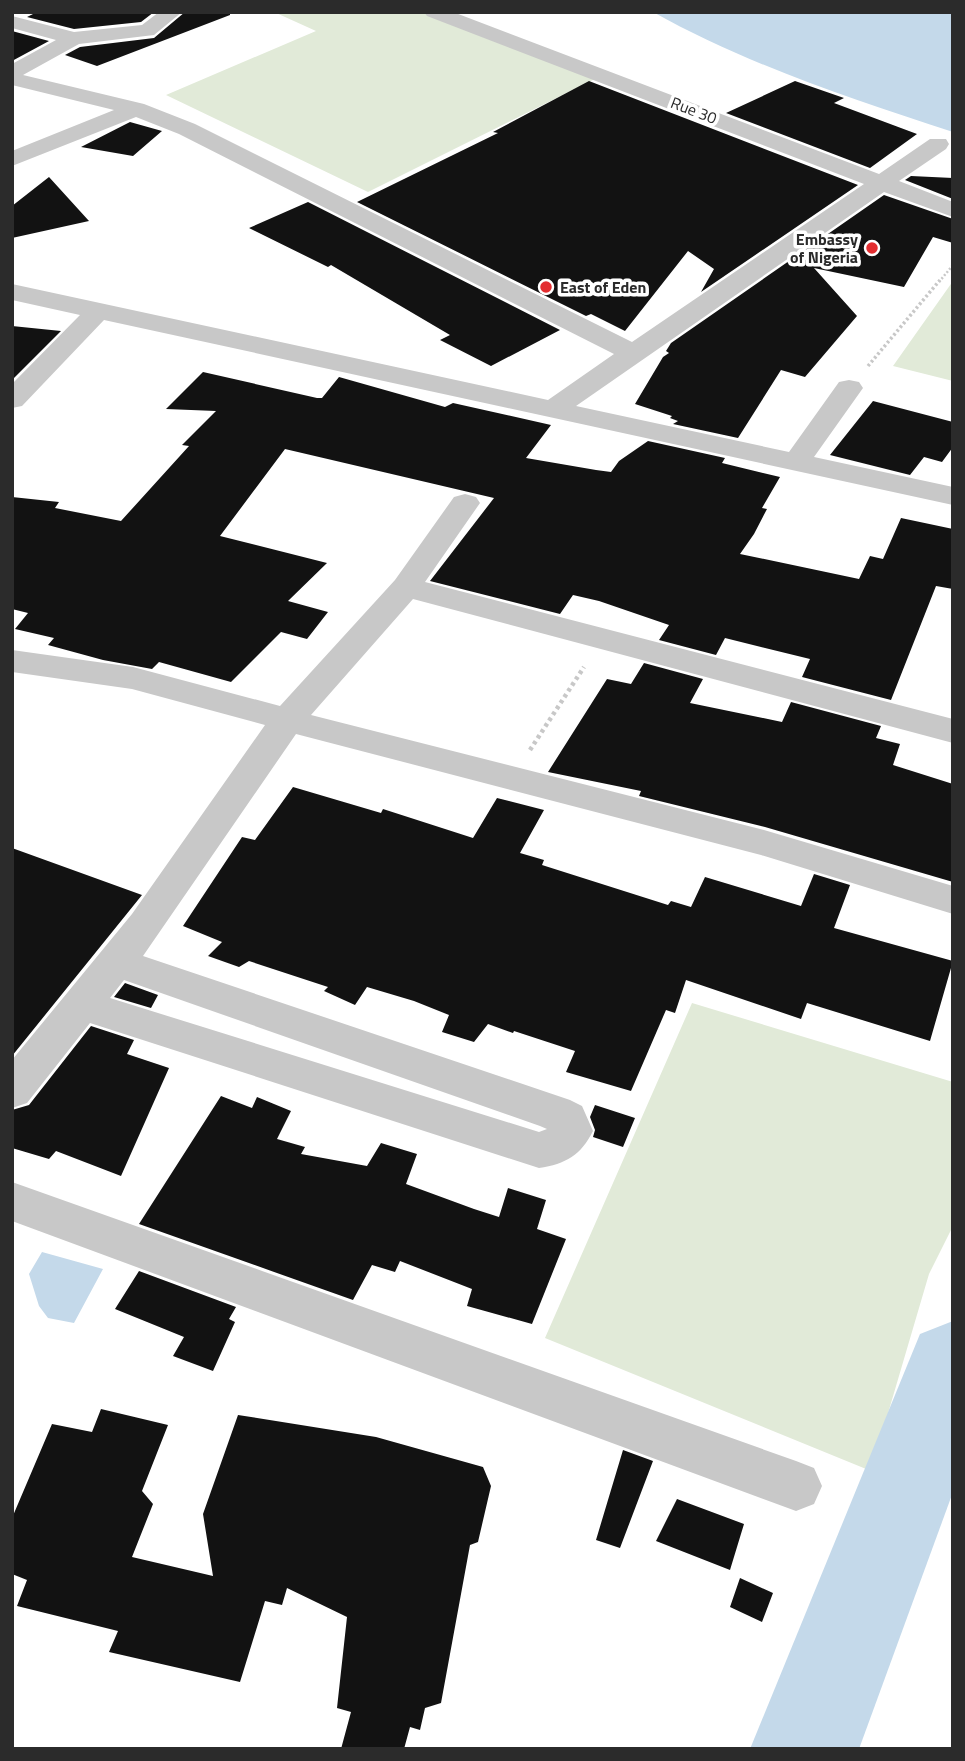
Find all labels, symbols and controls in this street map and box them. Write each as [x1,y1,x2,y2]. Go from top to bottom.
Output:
street label: Rue 30 [667,90,721,130]
place label: Embassy of Nigeria [790,227,858,269]
marker: Embassy of Nigeria [864,240,880,256]
place label: East of Eden [560,275,646,299]
marker: East of Eden [538,279,554,295]

